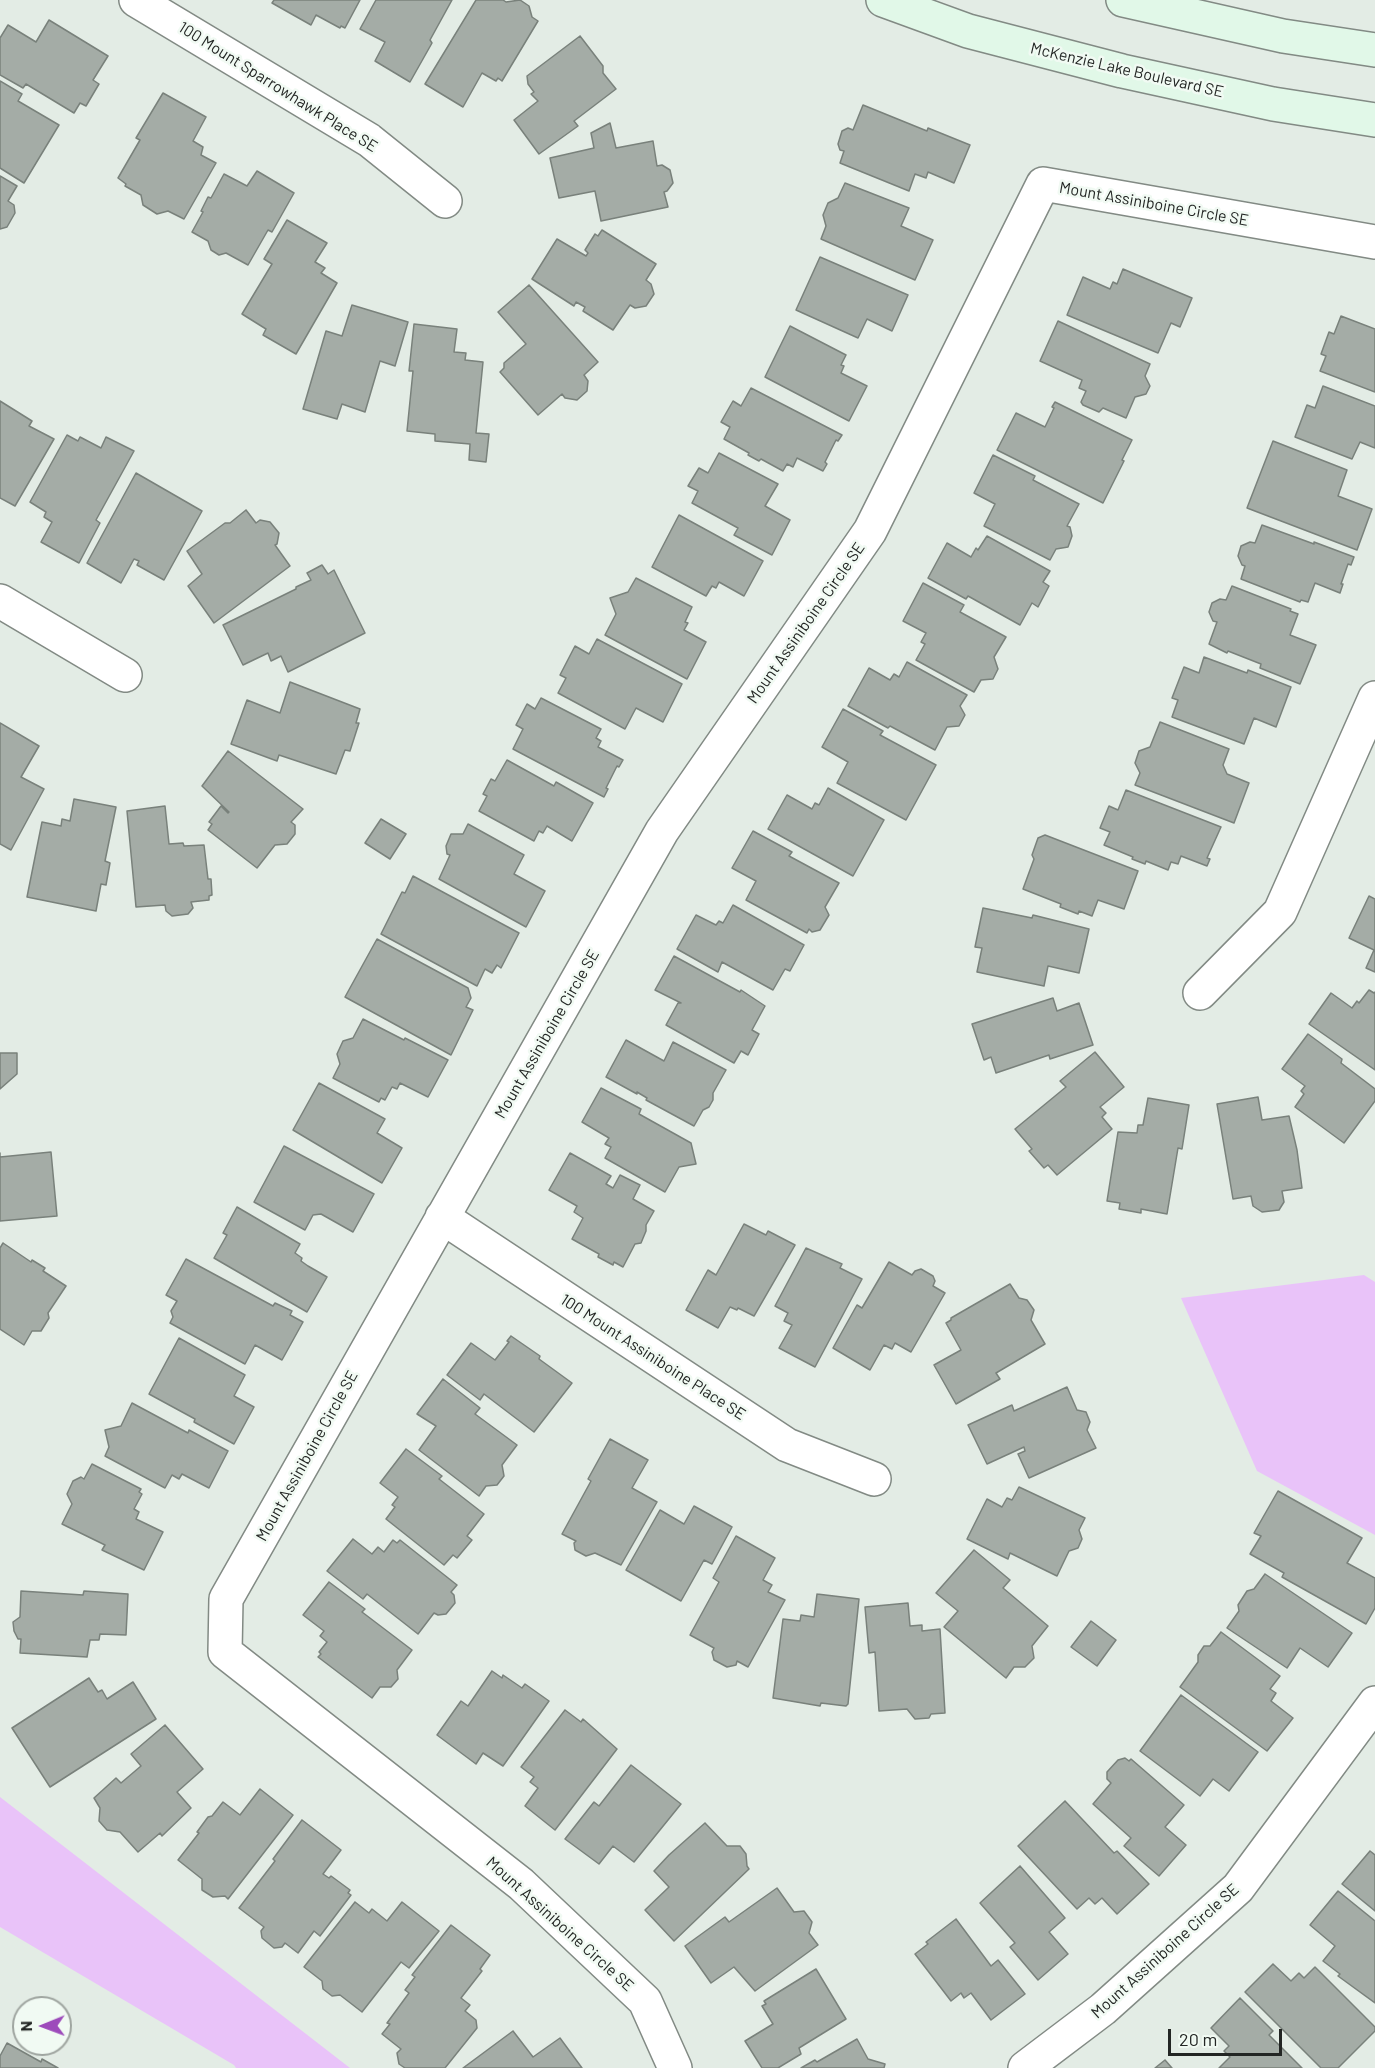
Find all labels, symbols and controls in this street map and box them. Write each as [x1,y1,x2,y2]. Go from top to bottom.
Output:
street label: 100 Mount Sparrowhawk Place SE [175,18,381,156]
street label: McKenzie Lake Boulevard SE [1029,38,1225,102]
street label: Mount Assiniboine Circle SE [1058,178,1250,230]
street label: Mount Assiniboine Circle SE [743,539,869,707]
street label: Mount Assiniboine Circle SE [491,946,603,1122]
street label: 100 Mount Assiniboine Place SE [557,1290,749,1424]
street label: Mount Assiniboine Circle SE [252,1367,362,1545]
street label: Mount Assiniboine Circle SE [482,1853,638,1995]
street label: Mount Assiniboine Circle SE [1087,1880,1243,2022]
north arrow [12,1996,72,2056]
scale bar [1171,2017,1285,2055]
text: N [16,2021,35,2032]
text: 20 m [1179,2028,1217,2050]

